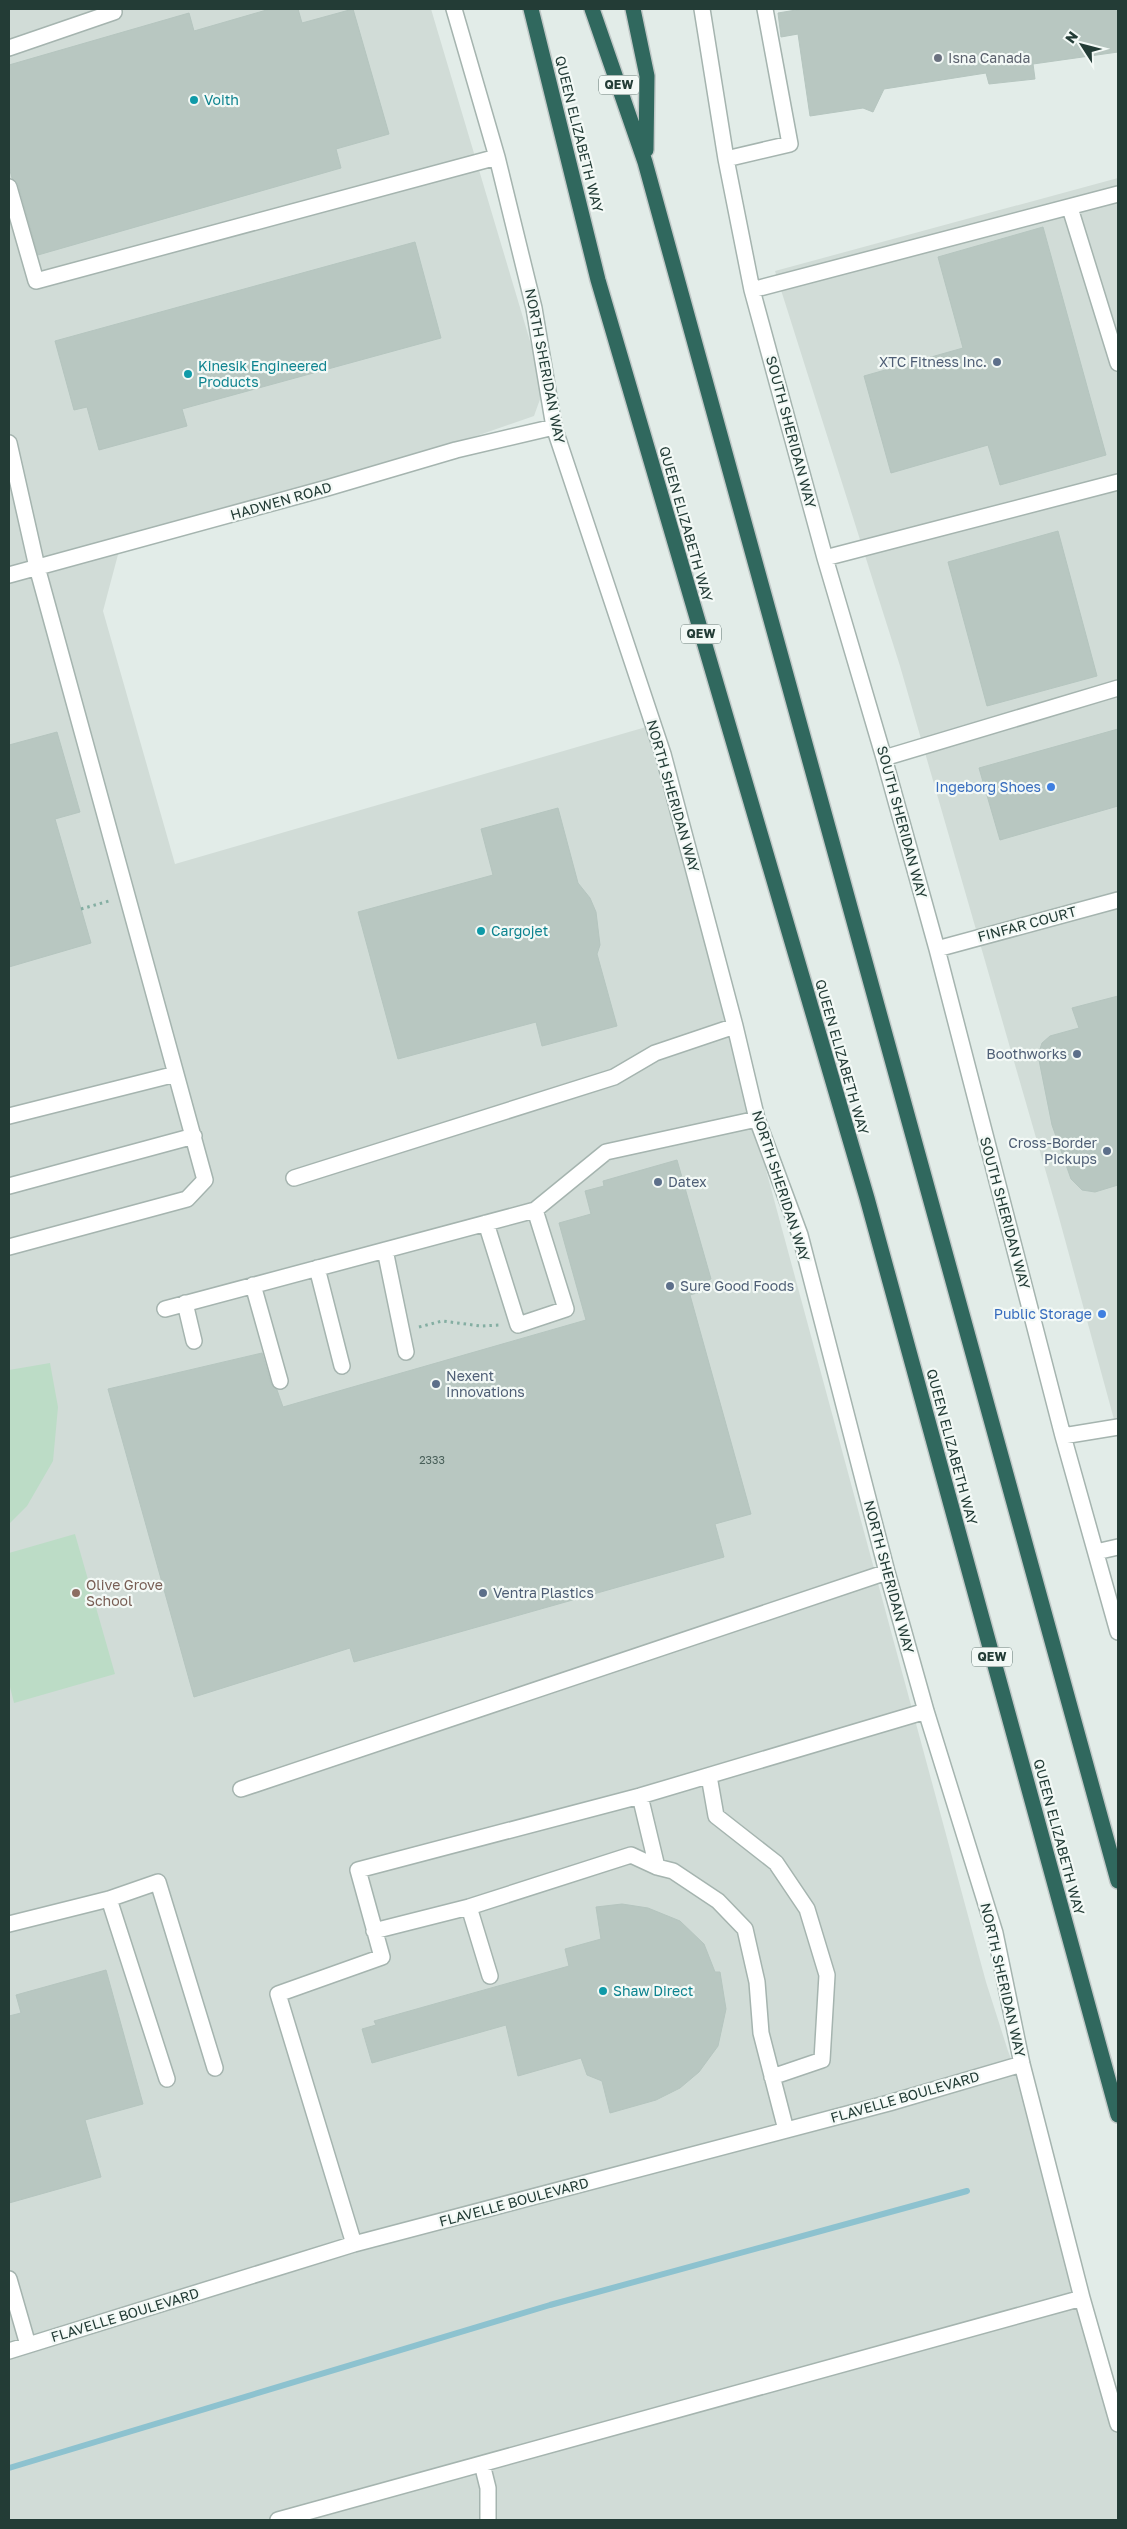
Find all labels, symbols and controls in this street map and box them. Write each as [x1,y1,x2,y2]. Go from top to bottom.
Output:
north arrow [1057,20,1107,70]
text: N [1061,28,1081,46]
place label: Isna Canada [948,49,1030,66]
marker: Isna Canada [932,52,944,64]
street label: QUEEN ELIZABETH WAY [552,54,607,214]
road number: QEW [599,76,639,94]
place label: Voith [204,91,239,108]
marker: Voith [188,94,200,106]
street label: NORTH SHERIDAN WAY [522,287,569,445]
place label: XTC Fitness Inc. [879,353,987,370]
street label: SOUTH SHERIDAN WAY [763,354,820,510]
marker: XTC Fitness Inc. [991,356,1003,368]
place label: Kinesik Engineered Products [198,357,327,390]
marker: Kinesik Engineered Products [182,368,194,380]
street label: QUEEN ELIZABETH WAY [656,444,717,604]
street label: HADWEN ROAD [228,478,333,523]
road number: QEW [681,624,721,644]
street label: NORTH SHERIDAN WAY [644,718,703,874]
street label: SOUTH SHERIDAN WAY [874,744,931,900]
place label: Ingeborg Shoes [935,778,1041,795]
marker: Ingeborg Shoes [1045,781,1057,793]
street label: FINFAR COURT [976,902,1078,945]
place label: Cargojet [491,922,548,939]
marker: Cargojet [475,925,487,937]
street label: QUEEN ELIZABETH WAY [812,977,873,1137]
place label: Boothworks [986,1045,1067,1062]
marker: Boothworks [1071,1048,1083,1060]
street label: NORTH SHERIDAN WAY [749,1108,814,1264]
place label: Cross-Border Pickups [1008,1134,1098,1167]
street label: SOUTH SHERIDAN WAY [977,1135,1034,1291]
marker: Cross-Border Pickups [1101,1145,1113,1157]
place label: Datex [668,1173,707,1190]
marker: Datex [652,1176,664,1188]
place label: Sure Good Foods [680,1277,794,1294]
marker: Sure Good Foods [664,1280,676,1292]
place label: Public Storage [994,1305,1092,1322]
marker: Public Storage [1096,1308,1108,1320]
place label: Nexent Innovations [446,1367,525,1400]
street label: QUEEN ELIZABETH WAY [923,1367,982,1527]
marker: Nexent Innovations [430,1378,442,1390]
house number: 2333 [419,1453,445,1466]
street label: NORTH SHERIDAN WAY [861,1498,918,1655]
place label: Olive Grove School [86,1576,163,1609]
place label: Ventra Plastics [493,1584,594,1601]
marker: Olive Grove School [70,1587,82,1599]
marker: Ventra Plastics [477,1587,489,1599]
road number: QEW [972,1648,1012,1666]
street label: QUEEN ELIZABETH WAY [1030,1757,1089,1917]
street label: NORTH SHERIDAN WAY [977,1901,1030,2059]
place label: Shaw Direct [613,1982,693,1999]
marker: Shaw Direct [597,1985,609,1997]
street label: FLAVELLE BOULEVARD [828,2067,981,2126]
street label: FLAVELLE BOULEVARD [437,2173,591,2230]
street label: FLAVELLE BOULEVARD [49,2284,201,2345]

